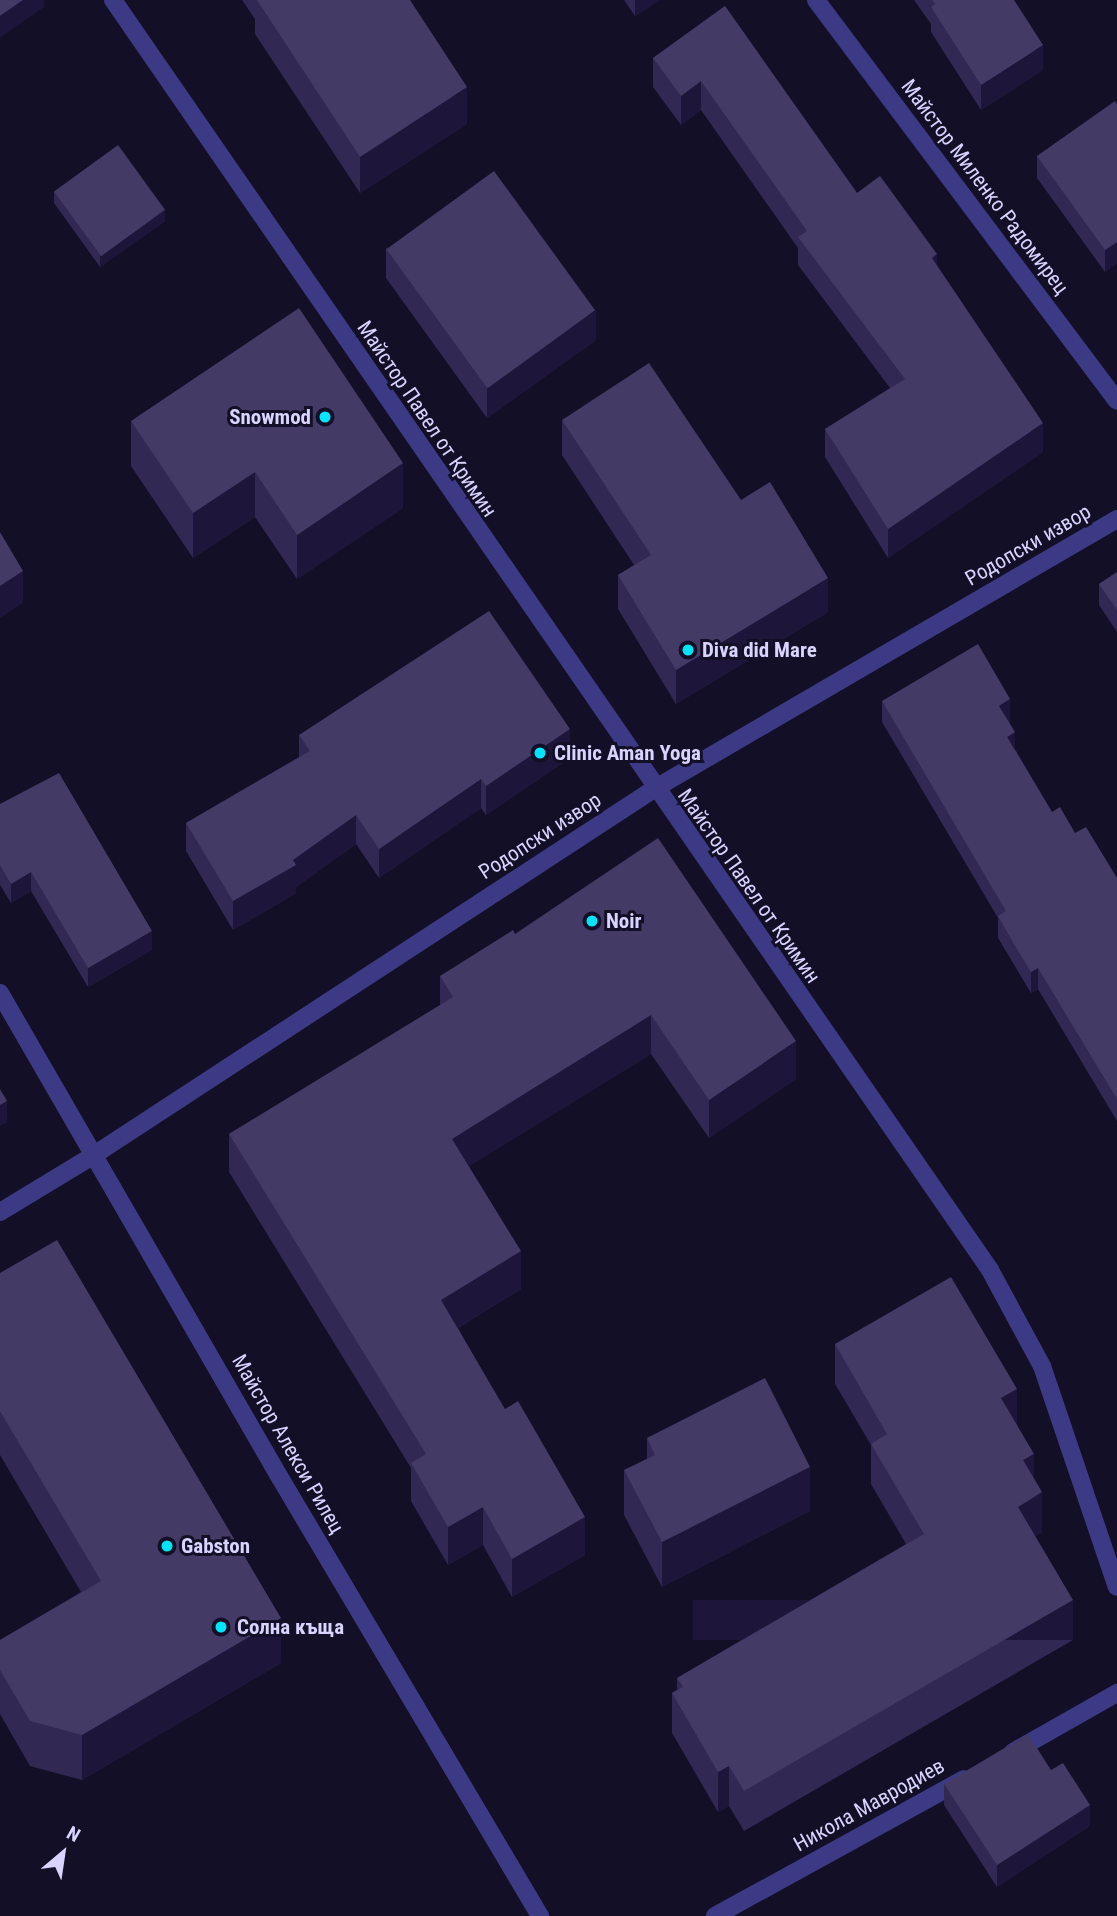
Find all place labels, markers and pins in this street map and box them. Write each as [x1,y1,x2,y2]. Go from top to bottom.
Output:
place label: Snowmod [229,404,311,430]
marker: Snowmod [317,409,333,425]
place label: Diva did Mare [702,637,817,663]
marker: Diva did Mare [680,642,696,658]
place label: Clinic Aman Yoga [554,740,701,766]
marker: Clinic Aman Yoga [532,745,548,761]
place label: Noir [606,908,642,934]
marker: Noir [584,913,600,929]
place label: Gabston [181,1533,250,1559]
marker: Gabston [159,1538,175,1554]
place label: Солна къща [237,1614,344,1640]
marker: Солна къща [211,1617,231,1637]

